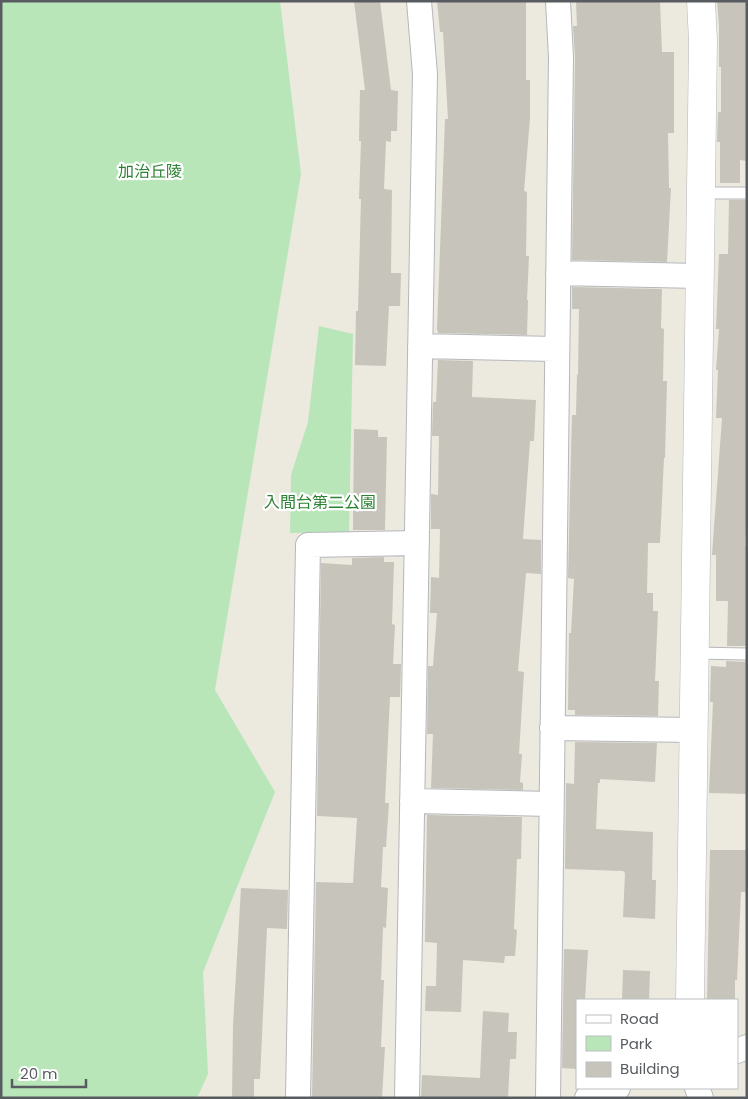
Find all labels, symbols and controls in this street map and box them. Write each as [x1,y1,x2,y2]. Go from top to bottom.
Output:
park label: 加治丘陵 [118,160,182,183]
park label: 入間台第二公園 [264,491,376,514]
legend [576,999,738,1089]
text: Road [620,1008,659,1029]
text: Park [620,1033,652,1054]
scale bar [12,1056,86,1088]
text: Building [620,1058,680,1079]
text: 20 m [20,1063,58,1084]

